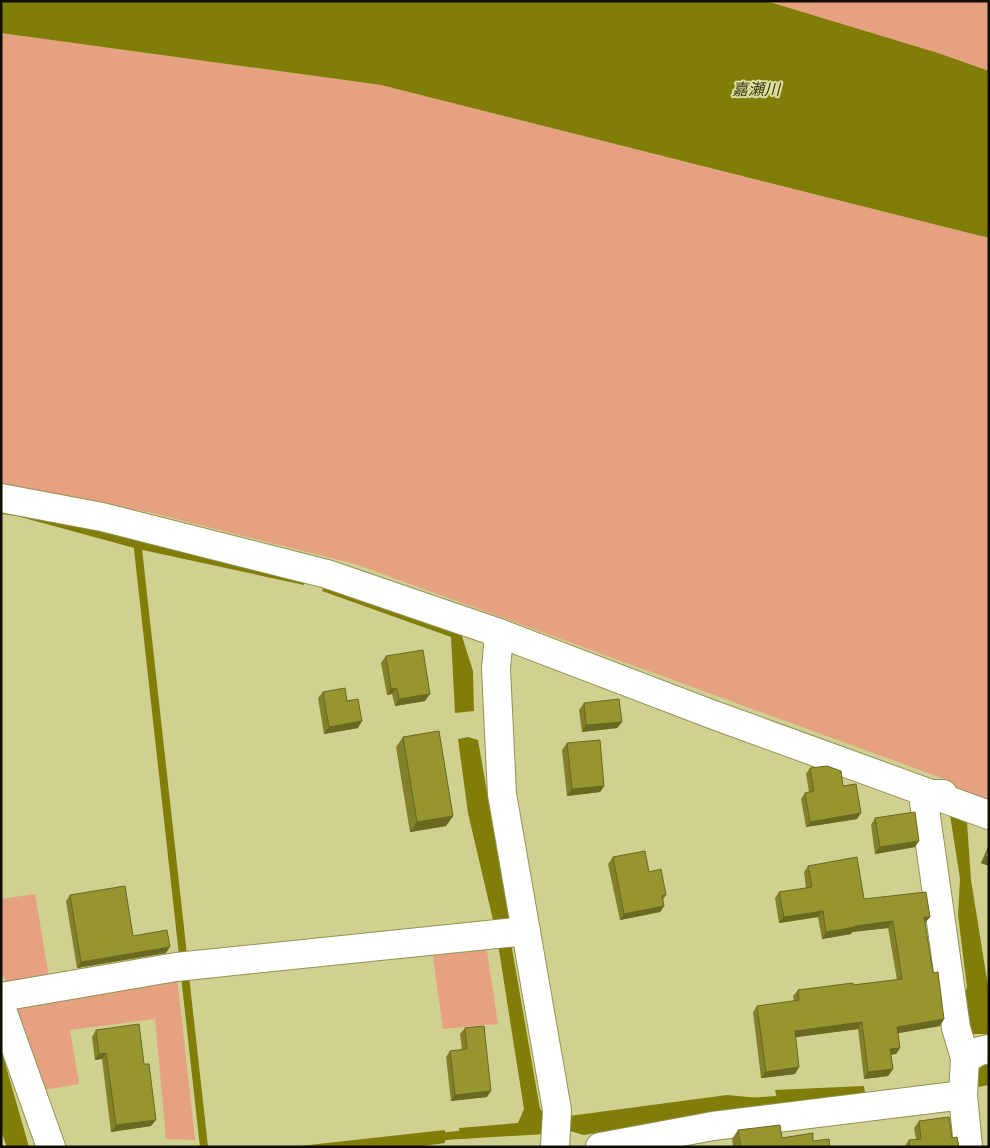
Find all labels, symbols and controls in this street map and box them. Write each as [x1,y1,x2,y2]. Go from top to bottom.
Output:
water label: 嘉瀬川 [732,78,782,100]

